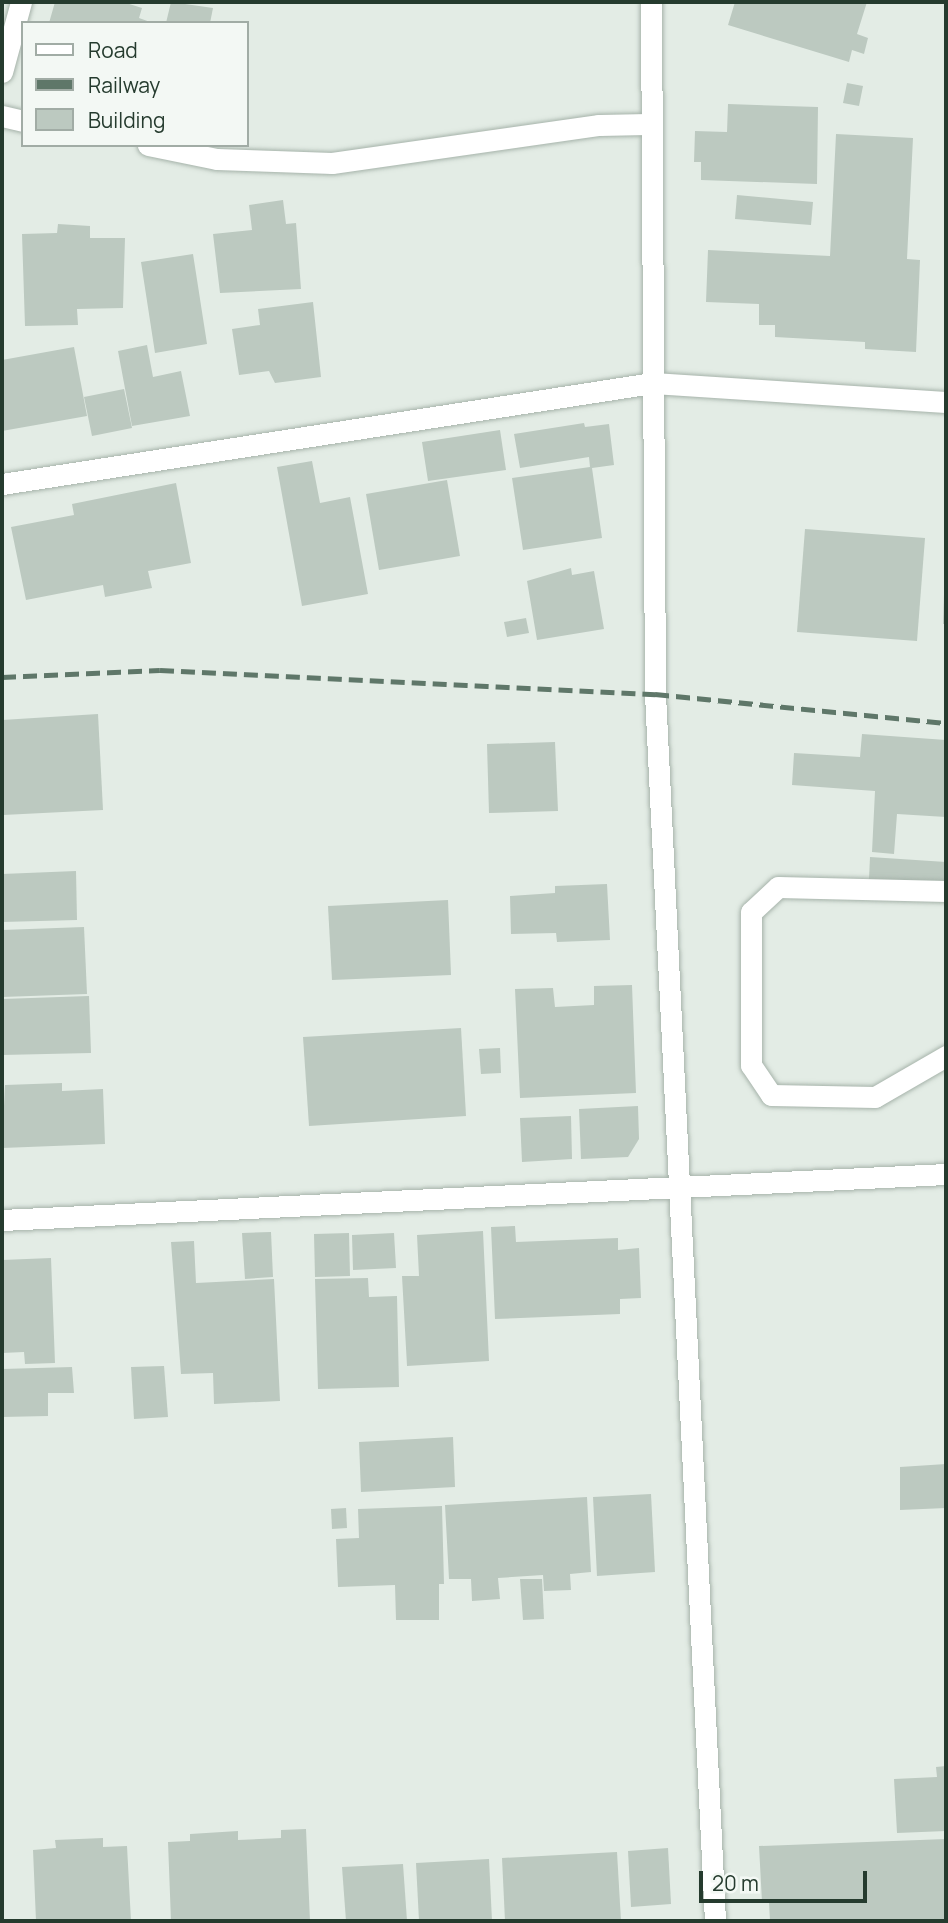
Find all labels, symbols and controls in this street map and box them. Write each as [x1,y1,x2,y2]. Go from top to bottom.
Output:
legend [21,21,248,147]
text: Road [88,36,138,64]
text: Railway [88,71,160,99]
text: Building [88,106,165,134]
scale bar [703,1856,871,1900]
text: 20 m [712,1869,759,1897]

